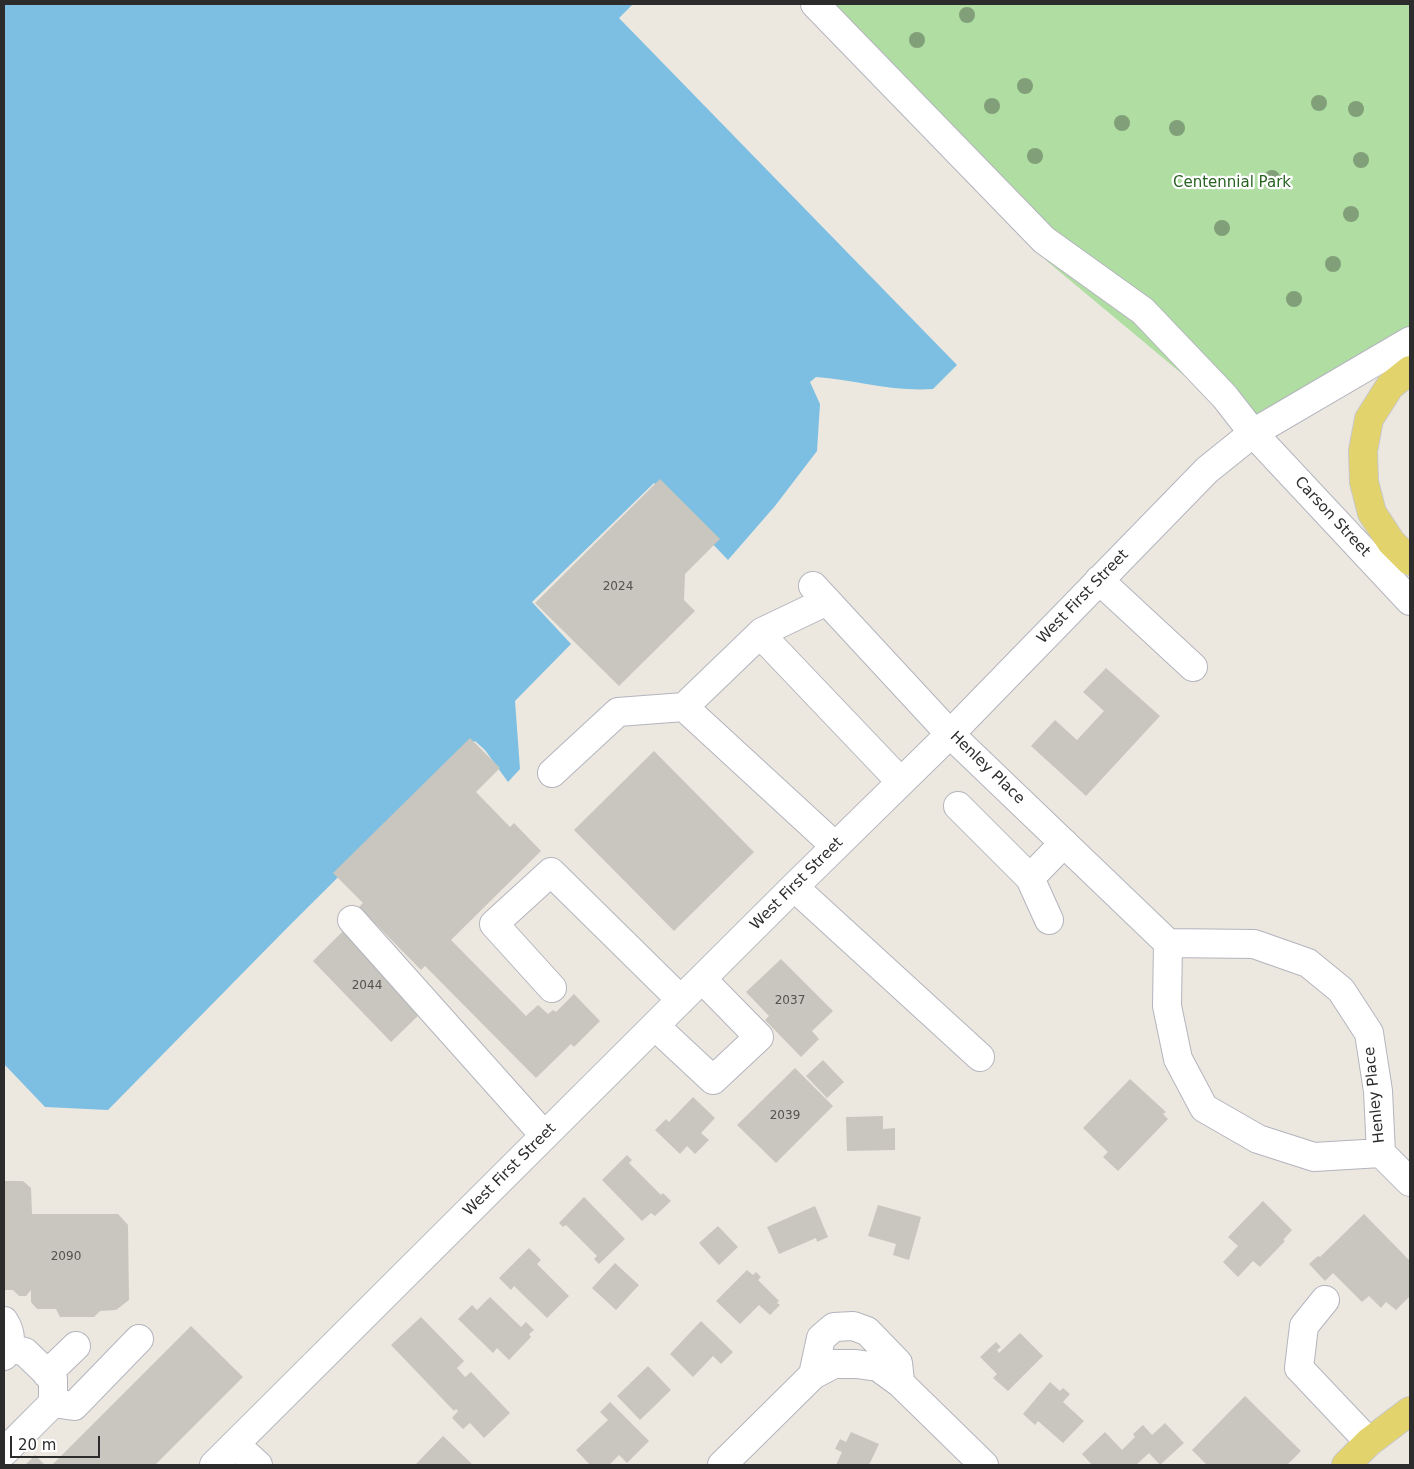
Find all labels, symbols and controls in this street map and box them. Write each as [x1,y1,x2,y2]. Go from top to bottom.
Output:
park label: Centennial Park [1173,174,1291,192]
street label: Carson Street [1290,473,1374,561]
street label: West First Street [1034,546,1132,648]
house number: 2024 [603,580,633,594]
street label: Henley Place [946,728,1028,808]
street label: West First Street [747,834,847,934]
house number: 2044 [352,979,382,993]
house number: 2037 [775,994,805,1008]
street label: Henley Place [1361,1046,1389,1144]
house number: 2039 [770,1109,800,1123]
street label: West First Street [460,1120,560,1220]
house number: 2090 [51,1250,81,1264]
scale bar [12,1426,102,1458]
text: 20 m [18,1436,56,1454]

